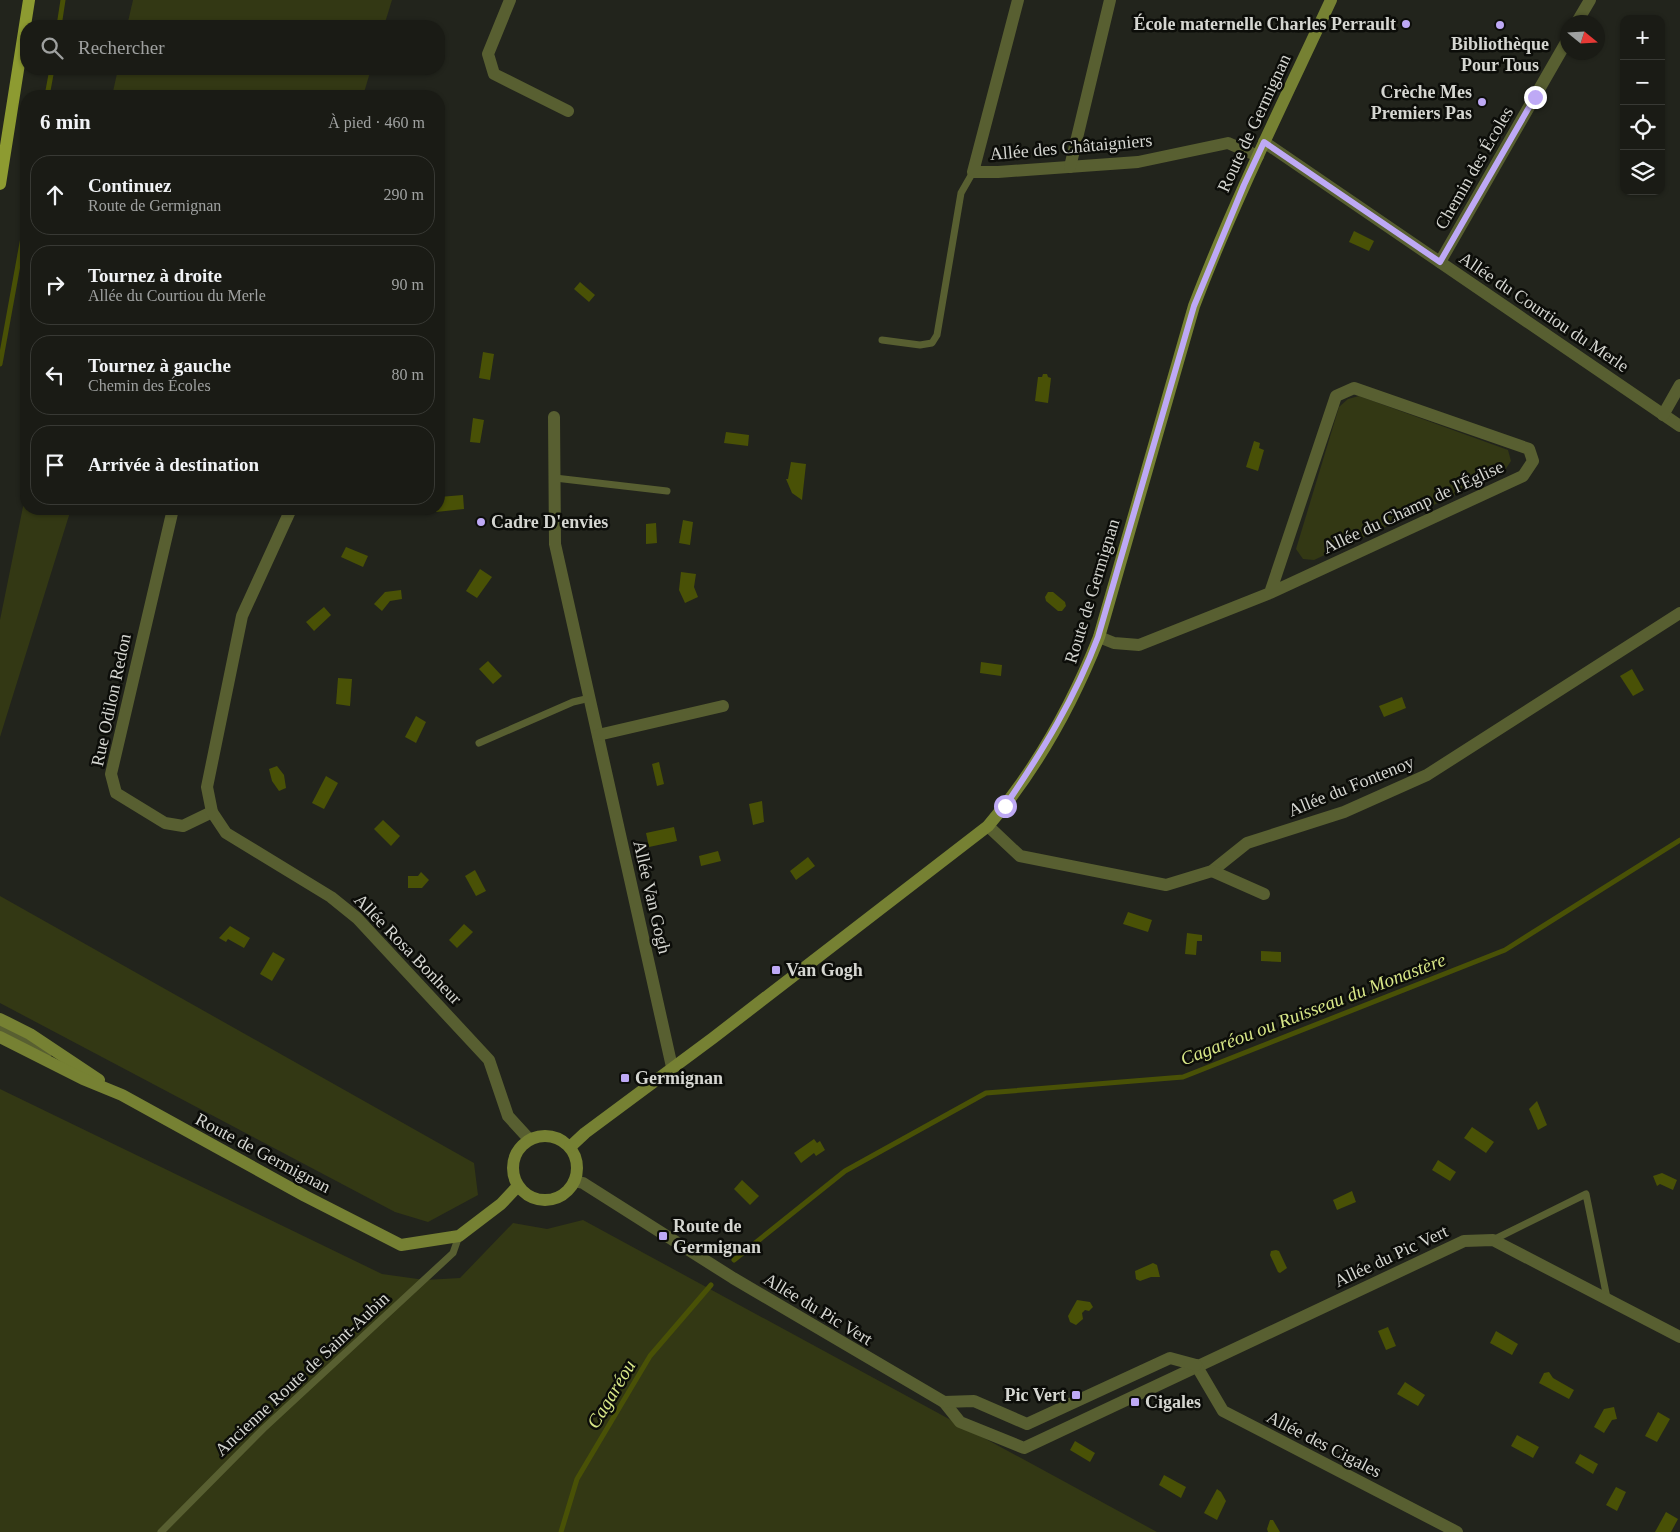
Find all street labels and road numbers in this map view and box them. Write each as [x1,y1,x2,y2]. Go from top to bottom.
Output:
street label: Route de Germignan [1213,51,1295,195]
street label: Chemin des Écoles [1430,103,1517,233]
street label: Allée des Châtaigniers [989,130,1153,164]
street label: Allée du Courtiou du Merle [1456,248,1632,376]
street label: Allée du Champ de l'Église [1319,455,1507,558]
street label: Route de Germignan [1061,516,1123,666]
street label: Rue Odilon Redon [87,632,135,768]
street label: Allée du Fontenoy [1285,752,1417,820]
street label: Allée Van Gogh [629,838,675,956]
street label: Allée Rosa Bonheur [350,890,466,1008]
street label: Route de Germignan [192,1109,334,1197]
street label: Allée du Pic Vert [1331,1221,1451,1291]
street label: Allée du Pic Vert [760,1269,876,1349]
street label: Ancienne Route de Saint-Aubin [211,1288,393,1460]
street label: Allée des Cigales [1263,1406,1385,1482]

